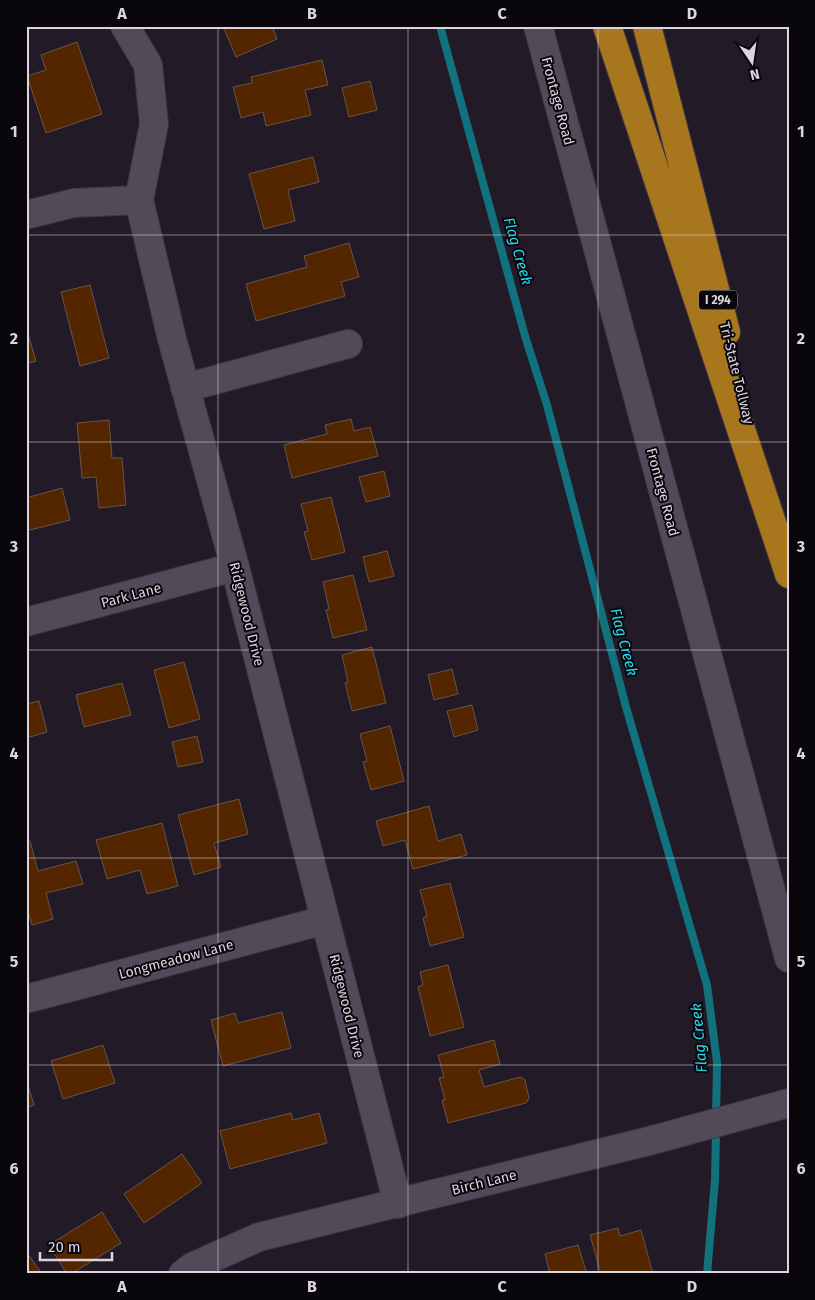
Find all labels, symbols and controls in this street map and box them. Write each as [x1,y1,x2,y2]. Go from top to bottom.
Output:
text: A [116,4,127,23]
text: B [307,4,317,23]
text: C [497,4,507,23]
text: D [687,4,697,23]
north arrow [728,38,778,88]
street label: Frontage Road [538,55,577,147]
text: N [748,65,761,84]
text: 1 [10,122,18,141]
text: 1 [797,122,805,141]
water label: Flag Creek [500,215,536,287]
road number: I 294 [699,290,737,310]
street label: Tri-State Tollway [716,320,757,426]
text: 2 [10,329,18,348]
text: 2 [797,329,805,348]
street label: Frontage Road [643,446,682,538]
text: 3 [9,537,18,556]
text: 3 [796,537,805,556]
street label: Ridgewood Drive [225,560,268,668]
street label: Park Lane [99,579,163,612]
water label: Flag Creek [606,606,642,678]
text: 4 [9,744,19,763]
text: 4 [796,744,806,763]
street label: Longmeadow Lane [117,936,235,983]
text: 5 [10,952,19,971]
street label: Ridgewood Drive [325,952,368,1060]
text: 5 [797,952,806,971]
water label: Flag Creek [687,1003,711,1073]
text: 6 [9,1159,19,1178]
text: 6 [796,1159,806,1178]
street label: Birch Lane [450,1166,518,1199]
scale bar [40,1230,112,1262]
text: 20 m [48,1238,81,1256]
text: A [116,1277,127,1296]
text: B [307,1277,317,1296]
text: C [497,1277,507,1296]
text: D [687,1277,697,1296]

